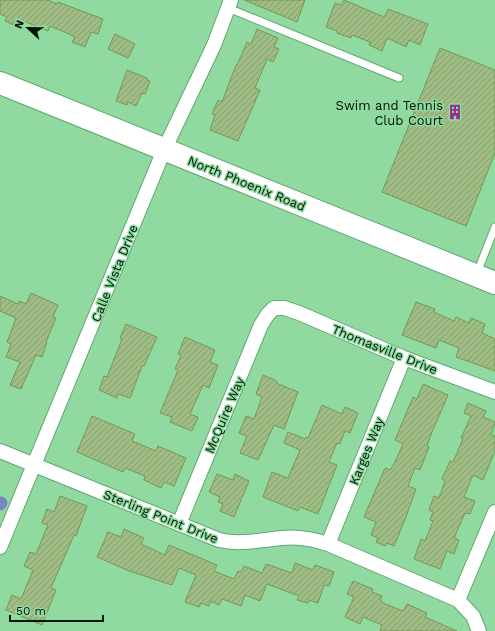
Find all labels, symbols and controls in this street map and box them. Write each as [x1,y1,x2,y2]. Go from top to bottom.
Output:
north arrow [8,8,48,48]
text: N [12,18,27,31]
place label: Swim and Tennis Club Court [336,98,444,128]
building icon: Swim and Tennis Club Court [446,103,464,121]
street label: North Phoenix Road [186,153,308,214]
street label: Calle Vista Drive [88,222,141,324]
street label: Thomasville Drive [330,321,440,377]
street label: McQuire Way [202,374,247,456]
street label: Karges Way [346,415,387,487]
street label: Sterling Point Drive [101,487,220,546]
scale bar [10,597,103,623]
text: 50 m [16,604,46,618]

